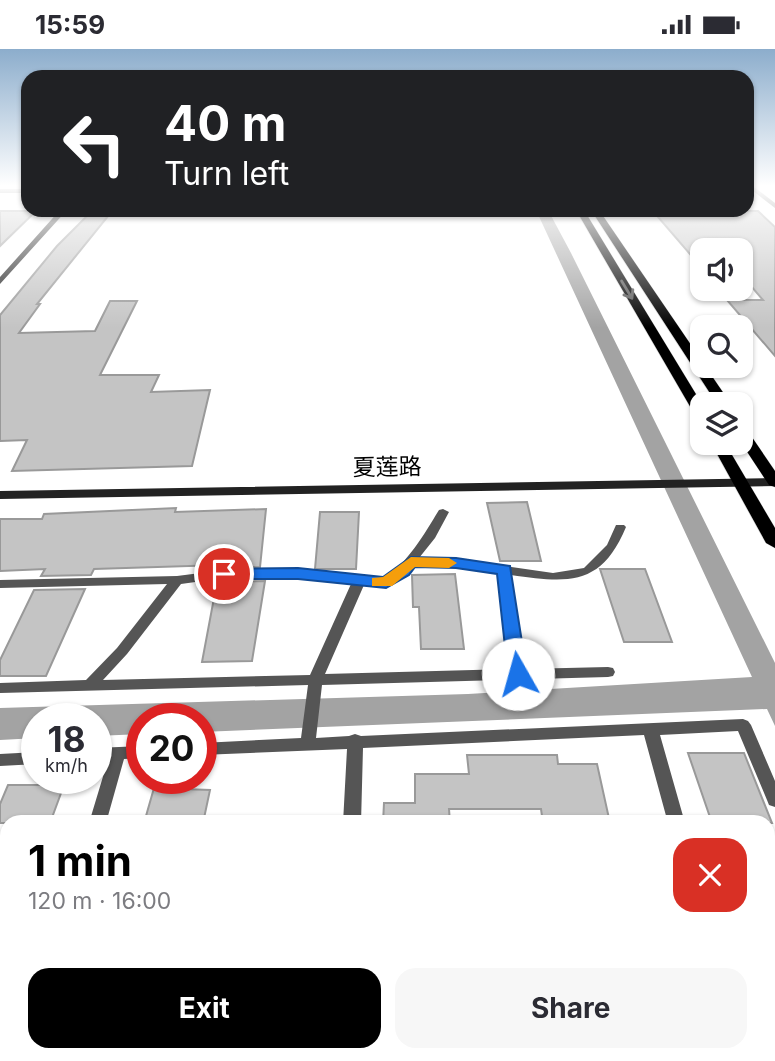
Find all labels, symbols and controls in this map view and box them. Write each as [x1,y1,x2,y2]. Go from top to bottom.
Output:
text: 15:59 [35,9,105,40]
text: 40 m [164,94,287,153]
icon: left [49,98,140,189]
text: Turn left [164,154,289,193]
map controls [690,238,753,455]
button: sound [690,238,753,301]
one-way arrow [620,279,634,299]
button: search [690,315,753,378]
button: layers [690,392,753,455]
street label: 夏莲路 [352,452,422,482]
pin [194,544,254,604]
icon: arrive [205,555,243,593]
position arrow [481,637,555,711]
speed limit sign: 20 [126,703,217,794]
text: 18 [48,718,85,760]
text: km/h [45,755,88,776]
text: 1 min [28,835,132,886]
button: close [673,838,747,912]
text: 120 m · 16:00 [28,887,171,915]
button: Exit [28,968,381,1048]
button: Share [395,968,747,1048]

